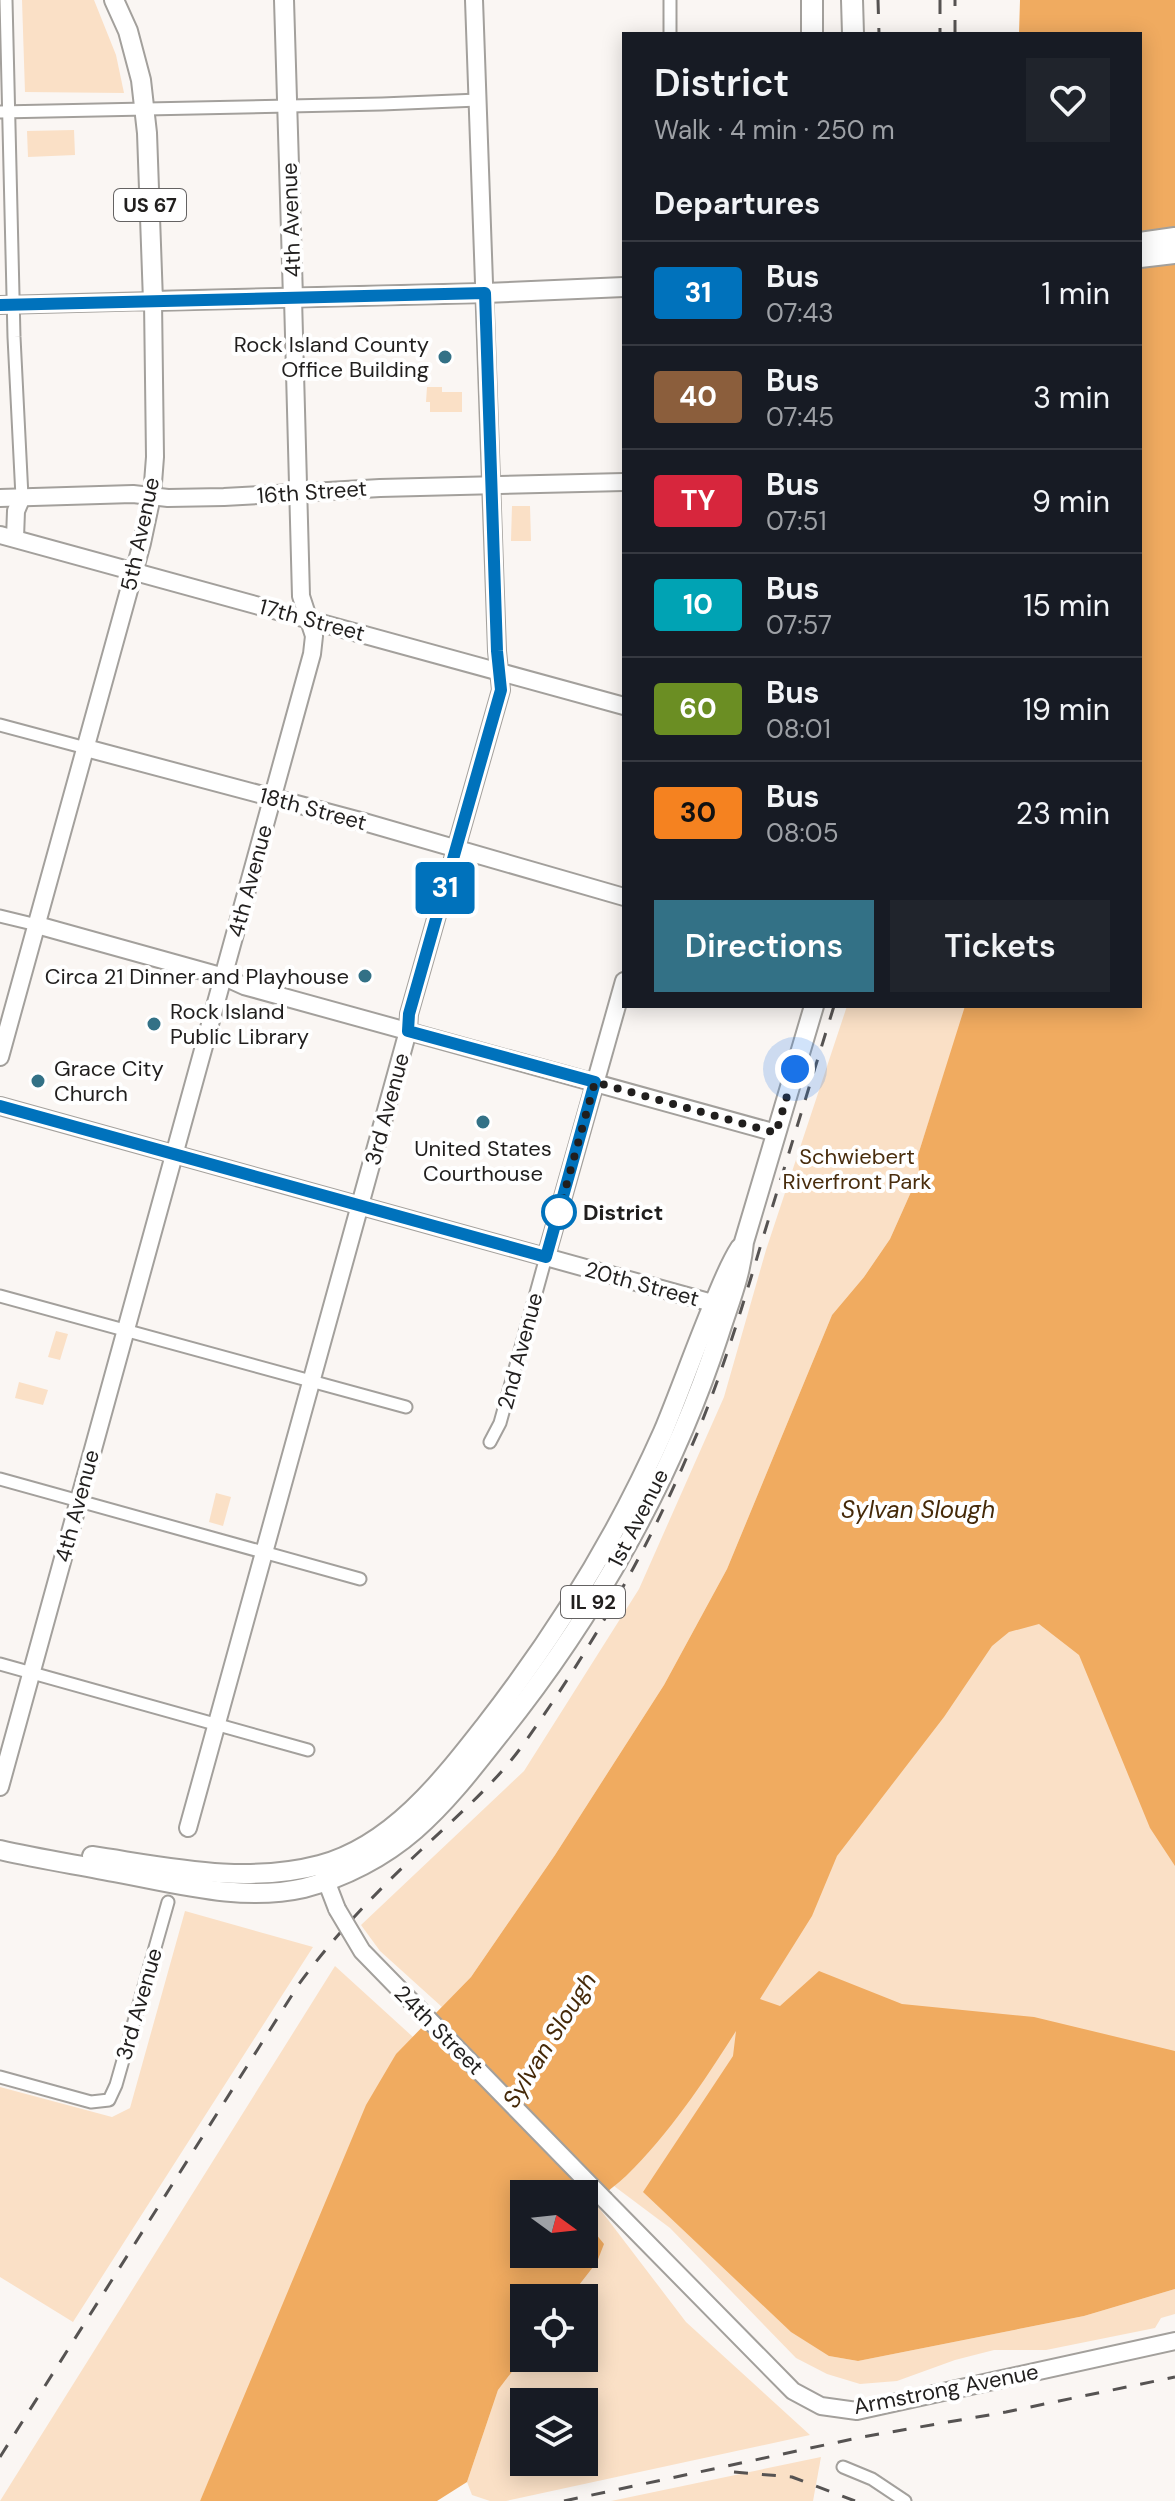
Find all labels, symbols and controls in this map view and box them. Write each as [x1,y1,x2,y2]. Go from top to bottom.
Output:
text: District [654,58,789,108]
button: heart [1026,58,1110,142]
text: Walk · 4 min · 250 m [654,113,895,147]
street label: 4th Avenue [274,162,308,278]
text: Departures [654,184,820,223]
road number: US 67 [114,189,186,221]
text: Bus [766,257,820,296]
text: 31 [685,274,711,311]
text: 1 min [1042,274,1110,313]
text: 07:43 [766,296,834,330]
place label: Rock Island County Office Building [234,330,429,384]
marker: Rock Island County Office Building [436,348,454,366]
text: Bus [766,361,820,400]
text: 40 [679,378,717,415]
text: 3 min [1033,378,1110,417]
text: 07:45 [766,400,834,434]
text: Bus [766,465,820,504]
street label: 16th Street [256,474,368,510]
street label: 5th Avenue [114,475,166,593]
text: TY [681,482,715,519]
text: 9 min [1032,482,1110,521]
text: 07:51 [766,504,827,538]
text: Bus [766,569,820,608]
text: 10 [683,586,713,623]
text: 15 min [1023,586,1110,625]
street label: 17th Street [256,592,368,648]
text: 07:57 [766,608,832,642]
text: Bus [766,673,820,712]
text: 60 [679,690,717,727]
text: 19 min [1023,690,1110,729]
text: 08:01 [766,712,831,746]
text: Bus [766,777,820,816]
street label: 18th Street [256,781,370,837]
text: 30 [680,794,716,831]
text: 23 min [1016,794,1110,833]
text: 08:05 [766,816,839,850]
street label: 4th Avenue [221,822,279,940]
line badge: 31 [409,862,481,914]
text: 31 [432,869,458,906]
button: Directions [654,900,874,992]
button: Tickets [890,900,1110,992]
place label: Circa 21 Dinner and Playhouse [45,962,349,991]
marker: Circa 21 Dinner and Playhouse [356,967,374,985]
place label: Rock Island Public Library [170,997,309,1051]
marker: Rock Island Public Library [145,1015,163,1033]
your location [775,1049,815,1089]
street label: 3rd Avenue [358,1050,416,1168]
place label: Grace City Church [54,1054,164,1108]
marker: Grace City Church [29,1072,47,1090]
marker: United States Courthouse [474,1113,492,1131]
place label: United States Courthouse [414,1134,552,1188]
park label: Schwiebert Riverfront Park [783,1142,931,1196]
marker: District [542,1195,576,1229]
place label: District [583,1198,663,1227]
street label: 20th Street [582,1255,702,1313]
street label: 2nd Avenue [491,1289,549,1413]
street label: 4th Avenue [48,1447,106,1565]
street label: 1st Avenue [601,1464,675,1572]
water label: Sylvan Slough [841,1494,995,1525]
road number: IL 92 [561,1586,625,1618]
street label: 3rd Avenue [109,1945,169,2063]
water label: Sylvan Slough [495,1967,603,2113]
street label: 24th Street [388,1979,490,2081]
north arrow [510,2180,598,2268]
map controls [510,2180,598,2476]
button: locate [510,2284,598,2372]
street label: Armstrong Avenue [851,2357,1041,2421]
button: layers [510,2388,598,2476]

